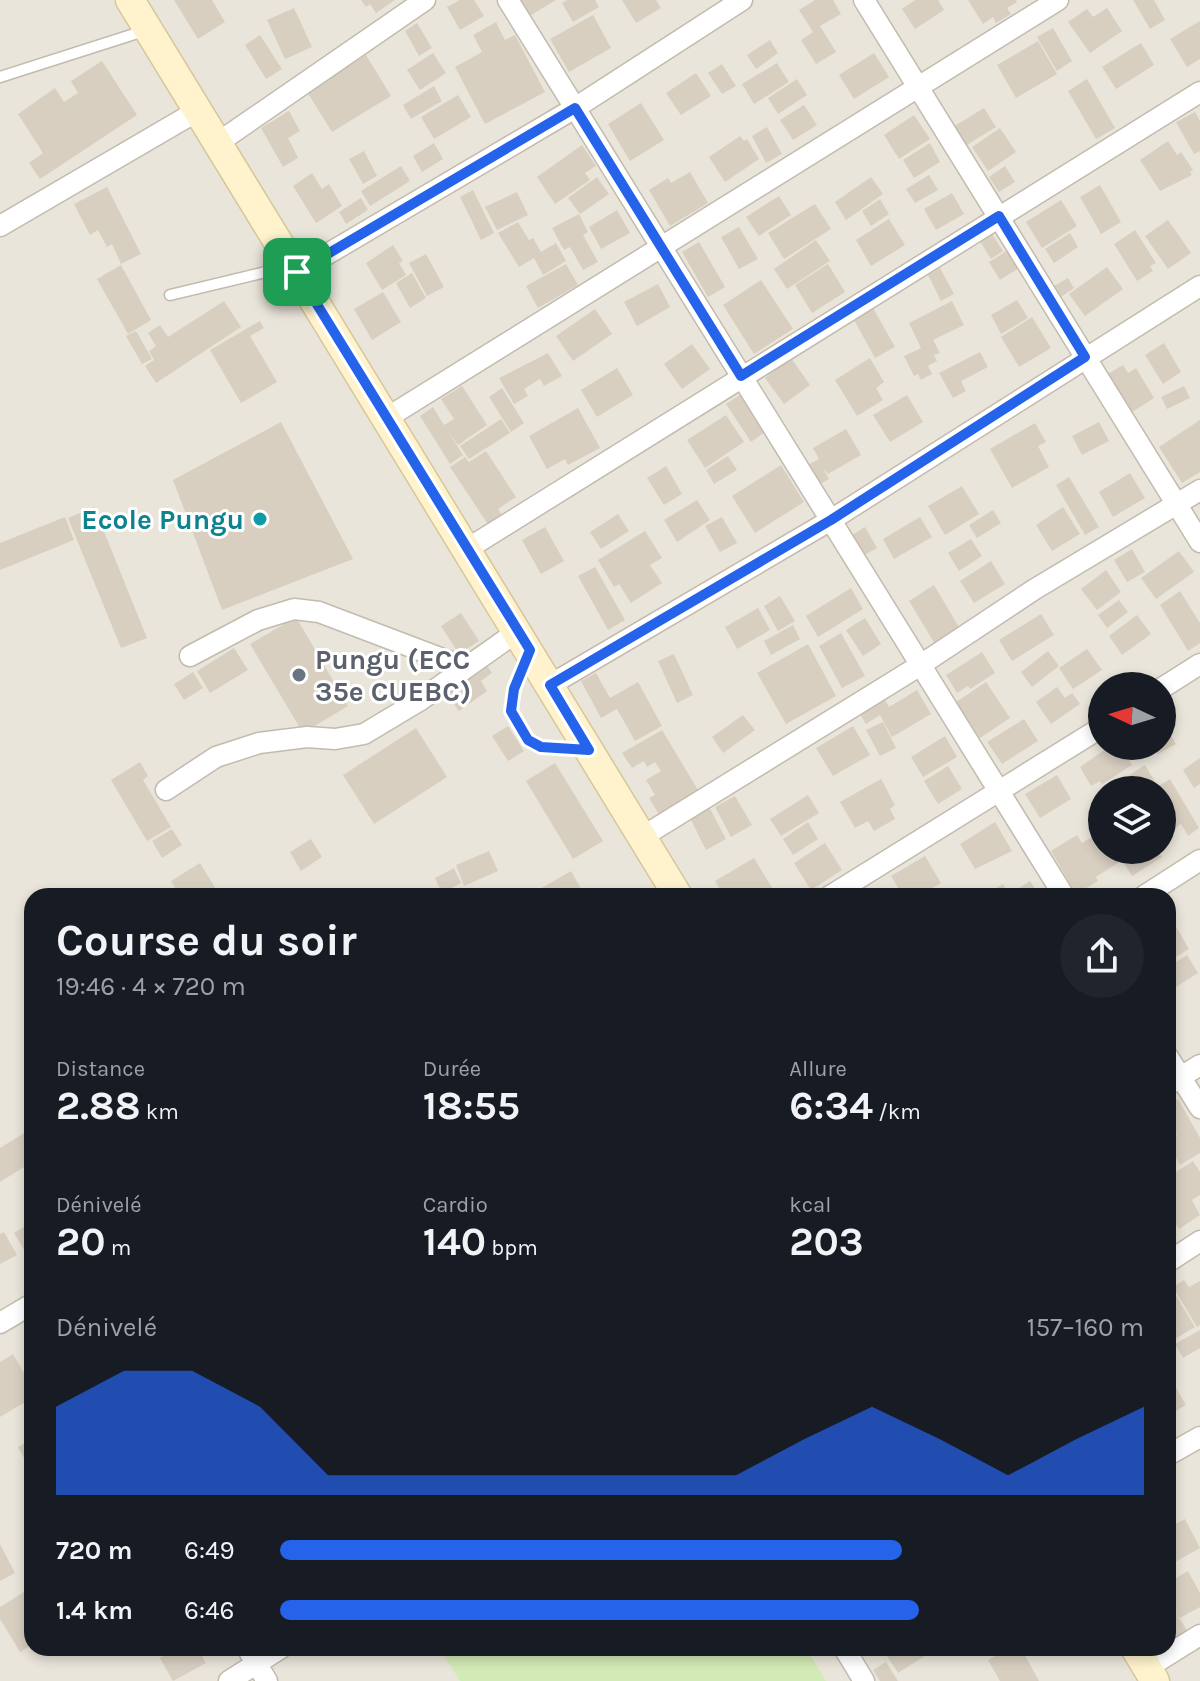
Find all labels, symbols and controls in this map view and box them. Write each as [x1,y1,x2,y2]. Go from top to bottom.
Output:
pin [263,238,331,306]
icon: arrive [275,250,319,294]
place label: Ecole Pungu [81,503,244,536]
marker: Ecole Pungu [251,510,269,528]
place label: Pungu (ECC 35e CUEBC) [315,643,471,708]
marker: Pungu (ECC 35e CUEBC) [290,666,308,684]
north arrow [1088,672,1176,760]
map controls [1088,672,1176,864]
button: layers [1088,776,1176,864]
button: share [1060,914,1144,998]
text: Course du soir [56,915,357,966]
text: 19:46 · 4 × 720 m [56,971,246,1002]
text: Distance [56,1056,145,1082]
text: Durée [423,1056,481,1082]
text: Allure [789,1056,847,1082]
text: 2.88 [56,1082,141,1129]
text: 18:55 [423,1082,520,1129]
text: 6:34 [789,1082,873,1129]
text: km [141,1099,179,1125]
text: /km [873,1099,921,1125]
text: Dénivelé [56,1192,141,1218]
text: Cardio [423,1192,488,1218]
text: kcal [789,1192,831,1218]
text: 20 [56,1218,106,1265]
text: 140 [423,1218,486,1265]
text: 203 [789,1218,864,1265]
text: m [106,1235,131,1261]
text: bpm [486,1235,538,1261]
text: Dénivelé [56,1312,157,1343]
text: 157–160 m [1027,1312,1144,1343]
text: 720 m [56,1535,132,1566]
text: 6:49 [184,1535,234,1566]
text: 1.4 km [56,1595,133,1626]
text: 6:46 [184,1595,234,1626]

